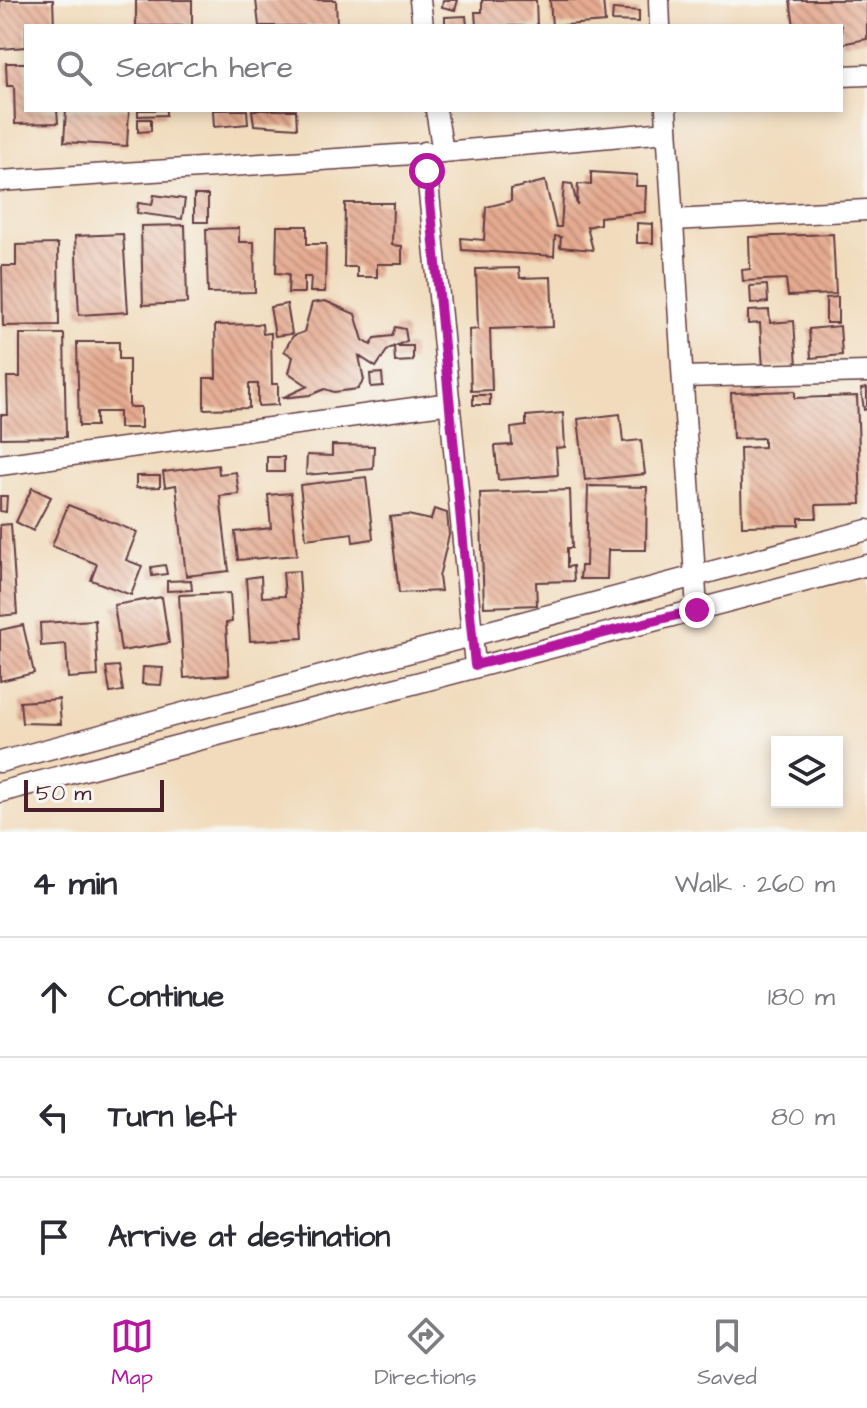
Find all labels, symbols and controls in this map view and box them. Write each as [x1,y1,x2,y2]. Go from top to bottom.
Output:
search box [24,24,843,112]
icon: search [52,46,96,90]
text: Search here [116,47,293,89]
route start [409,153,445,189]
route end [679,592,715,628]
map controls [771,736,843,808]
button: layers [771,736,843,808]
scale bar [24,776,164,812]
text: 50 m [36,778,91,809]
text: 4 min [32,860,117,908]
text: Walk · 260 m [675,866,835,902]
icon: ahead [32,975,76,1019]
text: Continue [108,976,224,1018]
text: 180 m [768,979,835,1015]
icon: left [32,1095,76,1139]
text: Turn left [108,1096,236,1138]
text: 80 m [771,1099,835,1135]
icon: arrive [32,1215,76,1259]
text: Arrive at destination [108,1216,390,1258]
tab: Map [110,1314,154,1393]
tab: Directions [374,1314,477,1393]
tab: Saved [697,1314,757,1393]

